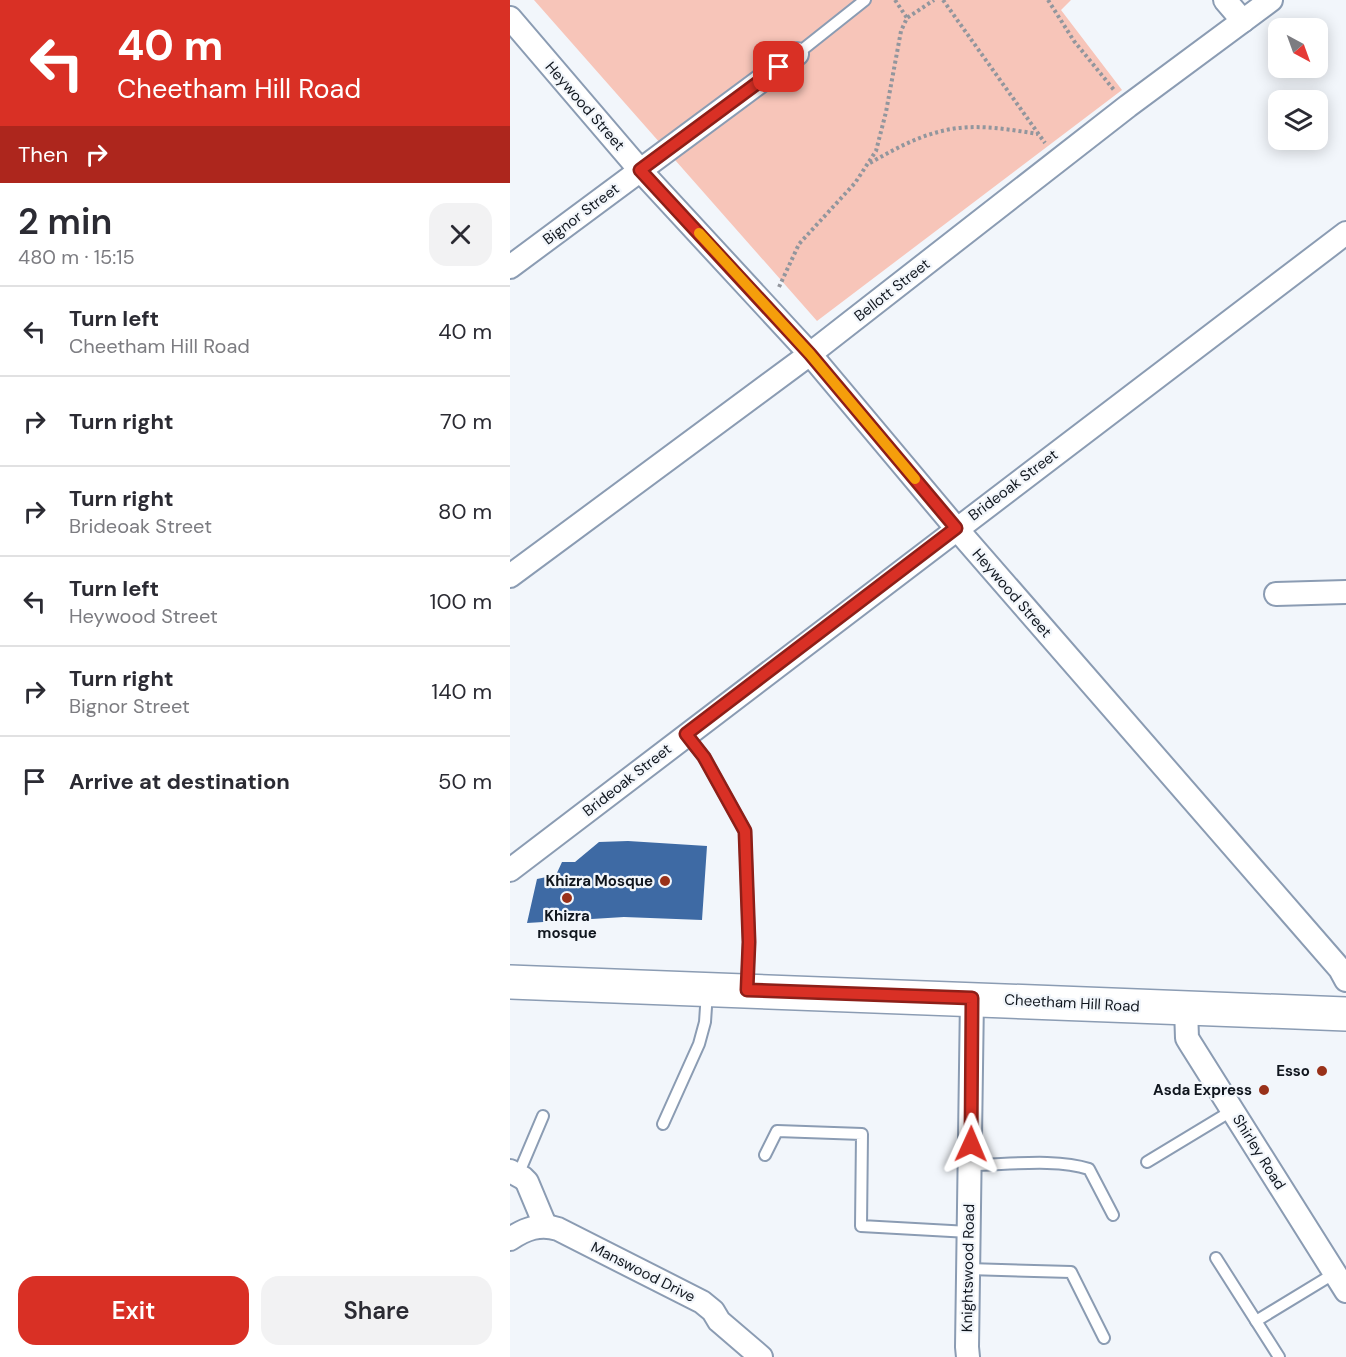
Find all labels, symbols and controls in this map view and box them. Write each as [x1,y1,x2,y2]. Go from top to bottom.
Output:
text: 40 m [117,18,223,73]
north arrow [1268,18,1328,78]
map controls [1268,18,1328,150]
icon: left [18,24,96,102]
pin [753,41,804,92]
icon: arrive [762,50,795,83]
street label: Heywood Street [541,57,629,155]
text: Cheetham Hill Road [117,71,361,106]
button: layers [1268,90,1328,150]
icon: right [80,138,113,171]
text: Then [18,140,68,169]
street label: Bignor Street [539,179,623,249]
text: 2 min [18,198,112,245]
button: close [429,203,492,266]
text: 480 m · 15:15 [18,244,135,270]
street label: Bellott Street [850,254,934,326]
text: Turn left [69,304,159,333]
icon: left [18,315,51,348]
text: 40 m [438,317,492,346]
text: Cheetham Hill Road [69,333,250,359]
icon: right [18,405,51,438]
text: Turn right [69,407,174,436]
text: 70 m [440,407,492,436]
street label: Brideoak Street [964,445,1062,525]
text: Turn right [69,484,174,513]
icon: right [18,495,51,528]
text: 80 m [438,497,492,526]
text: Brideoak Street [69,513,212,539]
street label: Heywood Street [968,544,1056,642]
text: Turn left [69,574,159,603]
icon: left [18,585,51,618]
text: 100 m [430,587,492,616]
text: Heywood Street [69,603,218,629]
text: Turn right [69,664,174,693]
icon: right [18,675,51,708]
text: 140 m [431,677,492,706]
text: Bignor Street [69,693,190,719]
street label: Brideoak Street [579,739,675,821]
icon: arrive [18,765,51,798]
text: Arrive at destination [69,767,290,796]
text: 50 m [438,767,492,796]
place label: Khizra Mosque [546,871,653,891]
marker: Khizra Mosque [658,874,672,888]
marker: Khizra mosque [560,891,574,905]
place label: Khizra mosque [537,906,597,943]
street label: Cheetham Hill Road [1004,989,1140,1017]
place label: Esso [1276,1061,1310,1081]
marker: Esso [1315,1064,1329,1078]
place label: Asda Express [1153,1080,1252,1100]
marker: Asda Express [1257,1083,1271,1097]
street label: Shirley Road [1228,1111,1290,1193]
position arrow [939,1112,1003,1176]
street label: Knightswood Road [957,1204,979,1332]
street label: Manswood Drive [587,1237,699,1307]
button: Exit [18,1276,249,1345]
button: Share [261,1276,492,1345]

